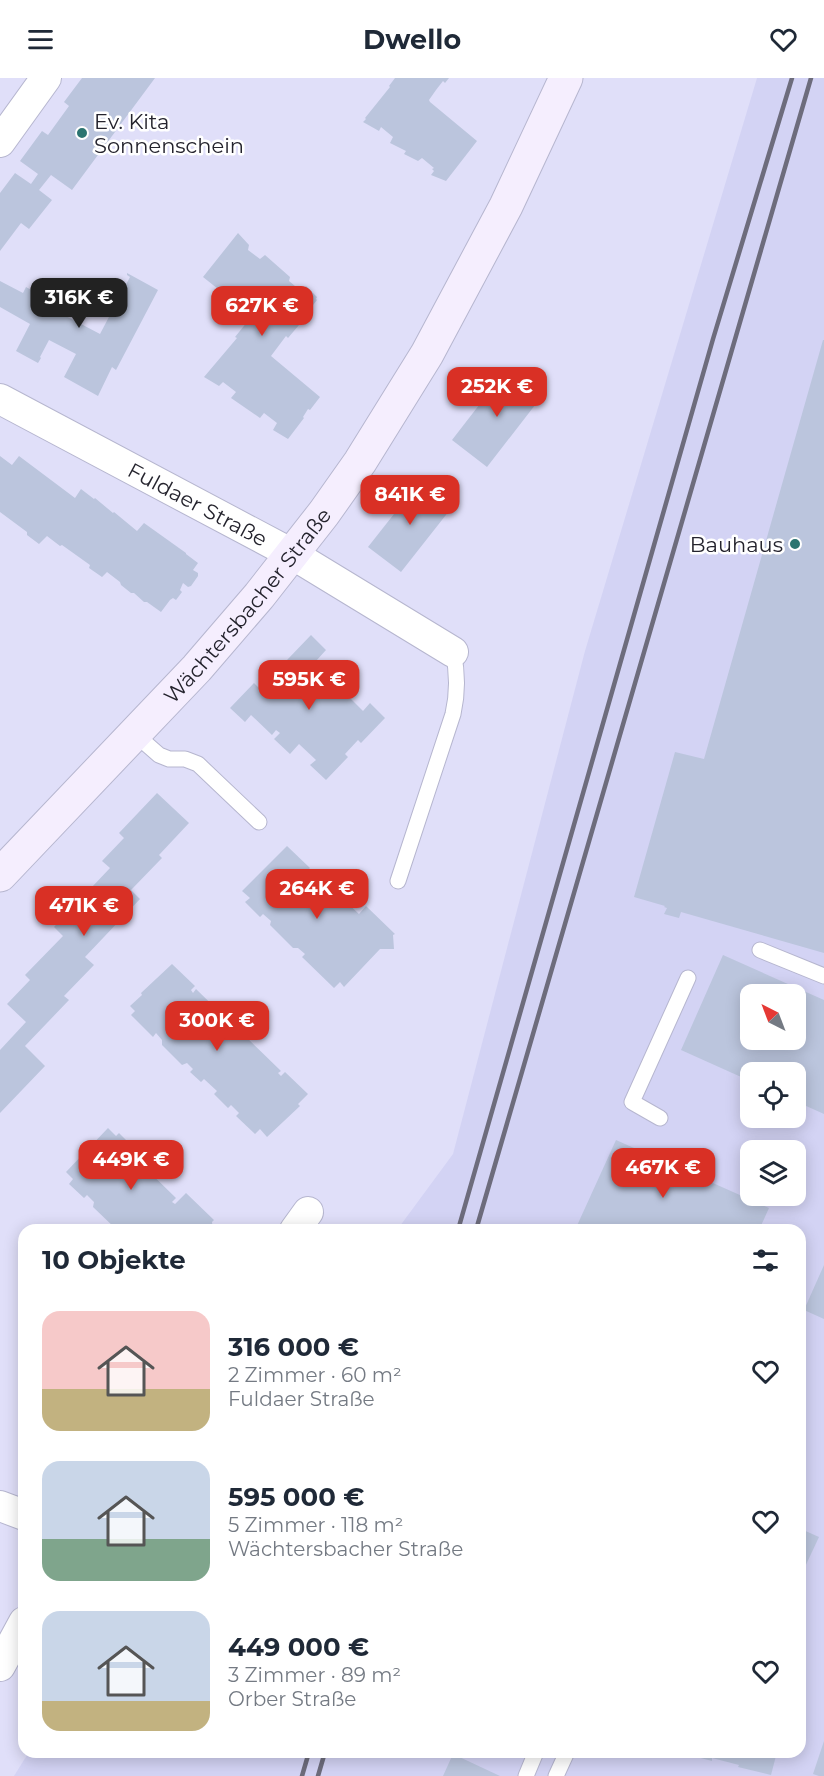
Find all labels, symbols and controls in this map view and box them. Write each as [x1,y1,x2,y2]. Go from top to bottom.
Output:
icon: menu [24,23,57,56]
text: Dwello [363,23,461,56]
icon: heart [767,23,800,56]
place label: Ev. Kita Sonnenschein [94,109,244,158]
marker: Ev. Kita Sonnenschein [75,126,89,140]
pin: 316K € [30,278,128,329]
text: 316K € [44,285,114,309]
pin: 627K € [213,286,311,337]
text: 627K € [225,293,299,317]
pin: 252K € [448,367,546,418]
text: 252K € [461,374,533,398]
street label: Fuldaer Straße [124,457,272,551]
pin: 841K € [361,475,459,526]
text: 841K € [375,482,446,506]
street label: Wächtersbacher Straße [158,503,336,708]
place label: Bauhaus [690,532,783,557]
marker: Bauhaus [788,537,802,551]
pin: 595K € [260,660,358,711]
text: 595K € [272,667,346,691]
pin: 264K € [268,869,366,920]
text: 264K € [280,876,355,900]
pin: 471K € [35,886,133,937]
text: 471K € [49,893,119,917]
north arrow [740,984,806,1050]
map controls [740,984,806,1206]
pin: 300K € [168,1001,266,1052]
text: 300K € [179,1008,255,1032]
button: locate [740,1062,806,1128]
pin: 449K € [82,1140,180,1191]
button: layers [740,1140,806,1206]
text: 449K € [93,1147,169,1171]
pin: 467K € [614,1148,712,1199]
text: 467K € [625,1155,701,1179]
text: 10 Objekte [42,1244,186,1276]
icon: filters [749,1244,782,1277]
text: 316 000 € [228,1331,359,1363]
icon: home [90,1335,162,1407]
icon: heart [749,1355,782,1388]
text: 2 Zimmer · 60 m² [228,1363,402,1387]
text: Fuldaer Straße [228,1387,375,1411]
text: 595 000 € [228,1481,364,1513]
icon: home [90,1485,162,1557]
icon: heart [749,1505,782,1538]
text: 5 Zimmer · 118 m² [228,1513,403,1537]
text: Wächtersbacher Straße [228,1537,463,1561]
text: 449 000 € [228,1631,369,1663]
icon: home [90,1635,162,1707]
icon: heart [749,1655,782,1688]
text: 3 Zimmer · 89 m² [228,1663,401,1687]
text: Orber Straße [228,1687,356,1711]

